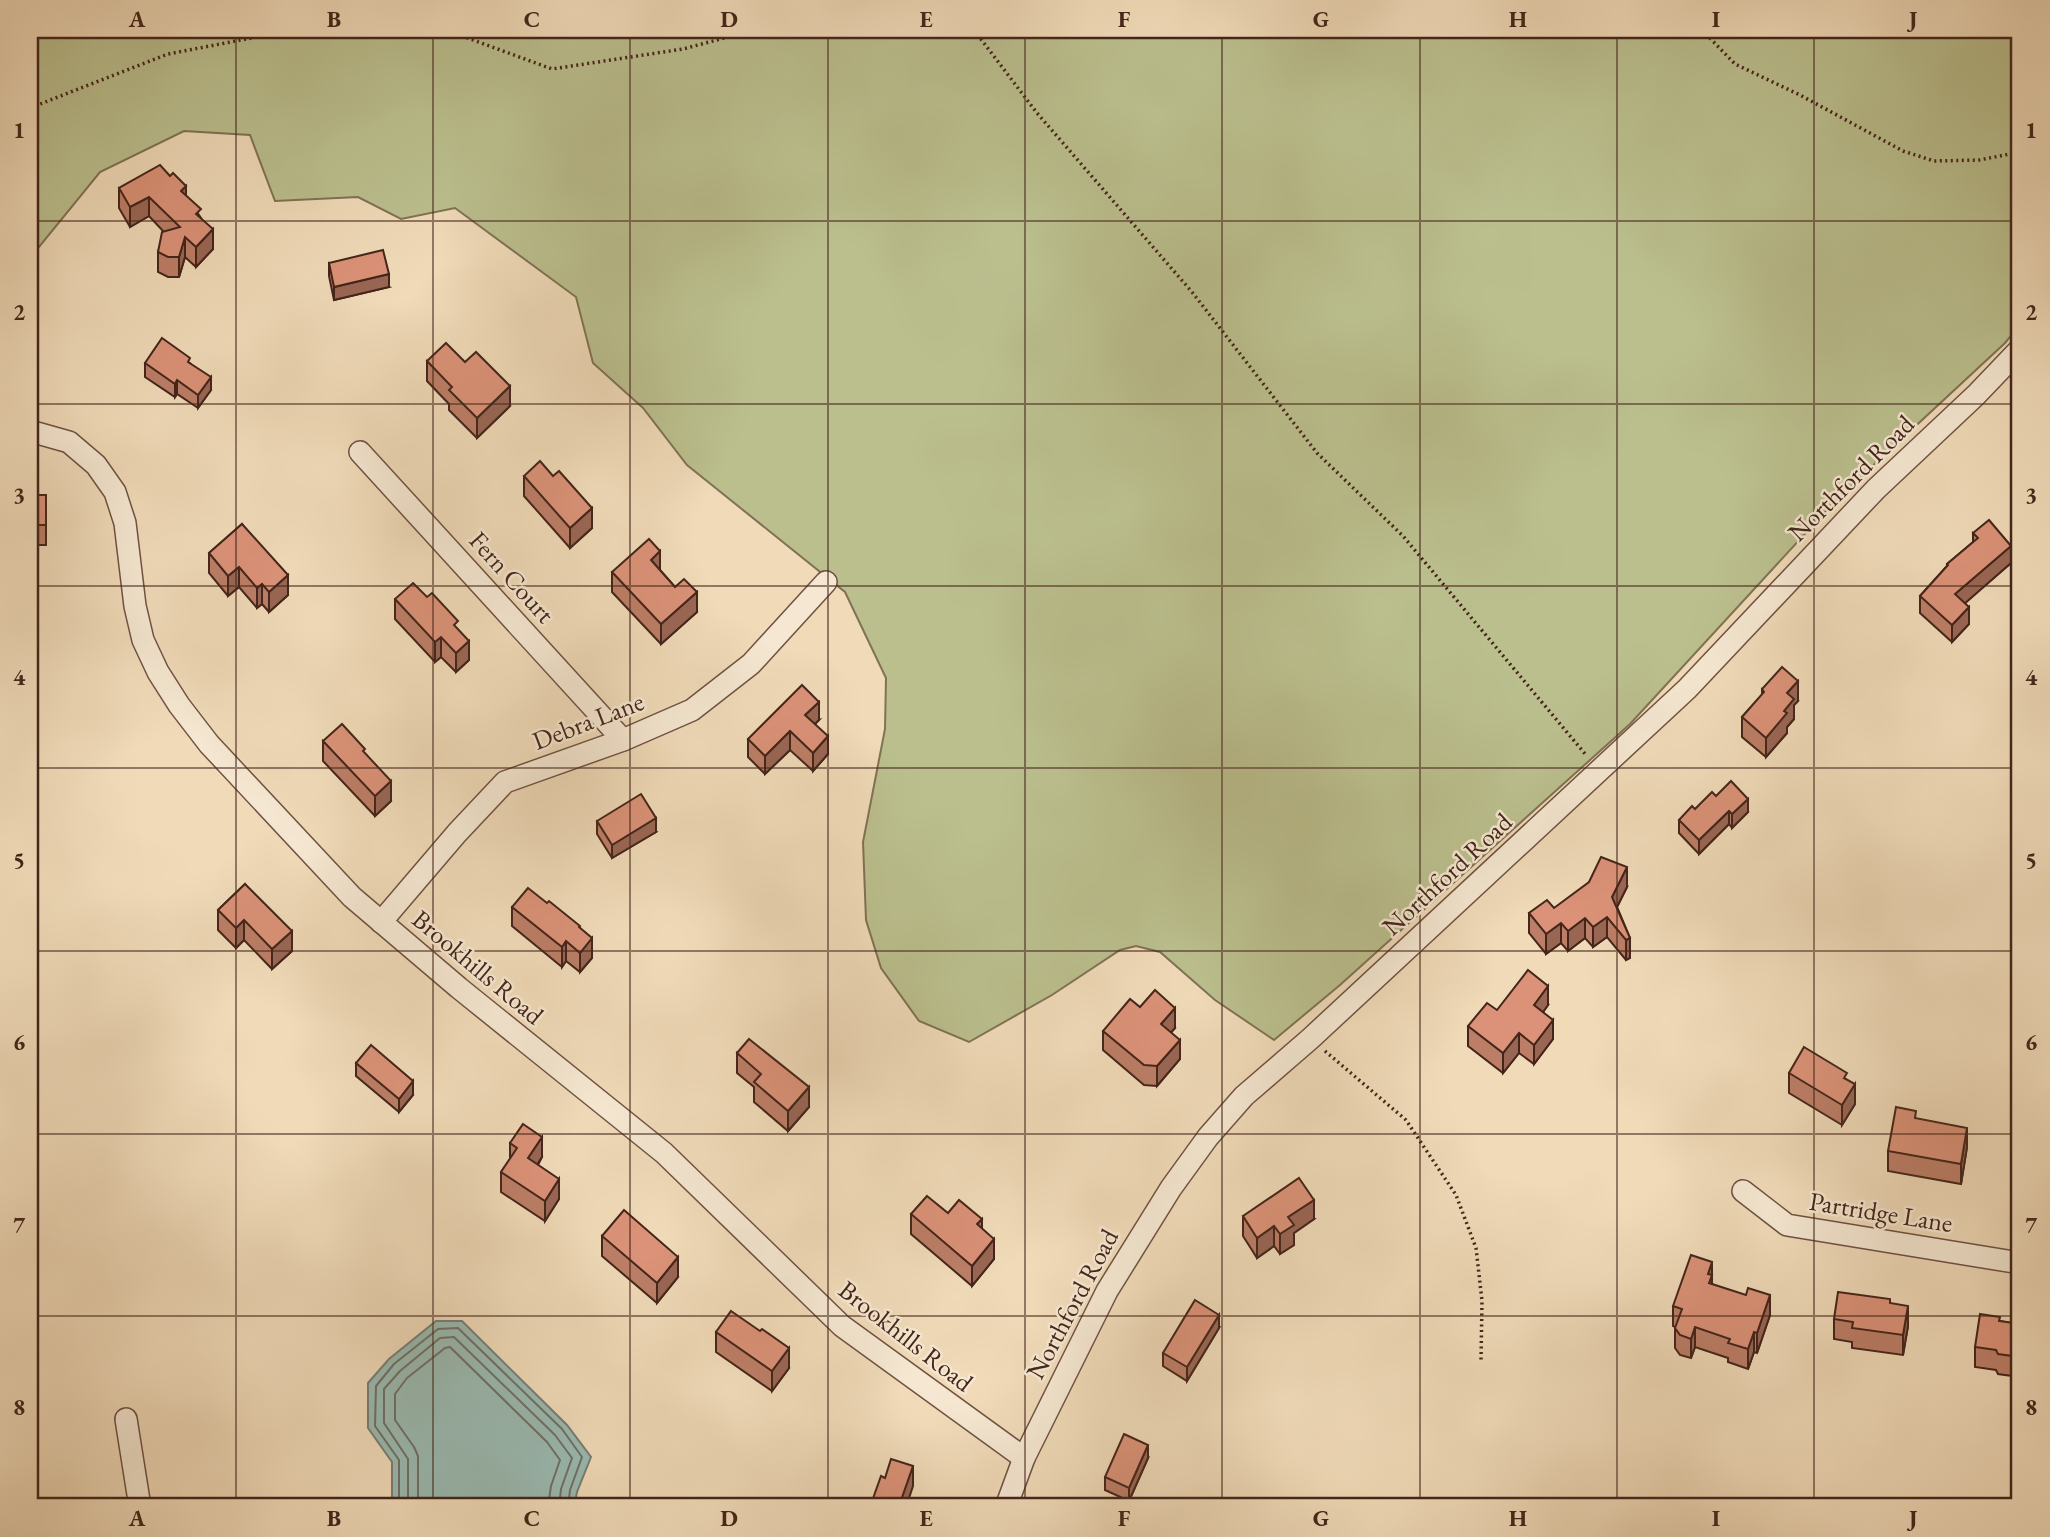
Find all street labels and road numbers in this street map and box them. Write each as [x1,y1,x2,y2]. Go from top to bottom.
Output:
street label: Northford Road [1780,407,1922,549]
street label: Fern Court [462,524,562,630]
street label: Debra Lane [527,684,649,758]
street label: Northford Road [1375,805,1520,943]
street label: Brookhills Road [405,902,552,1033]
street label: Partridge Lane [1807,1184,1955,1240]
street label: Northford Road [1018,1222,1126,1385]
street label: Brookhills Road [832,1273,981,1400]

